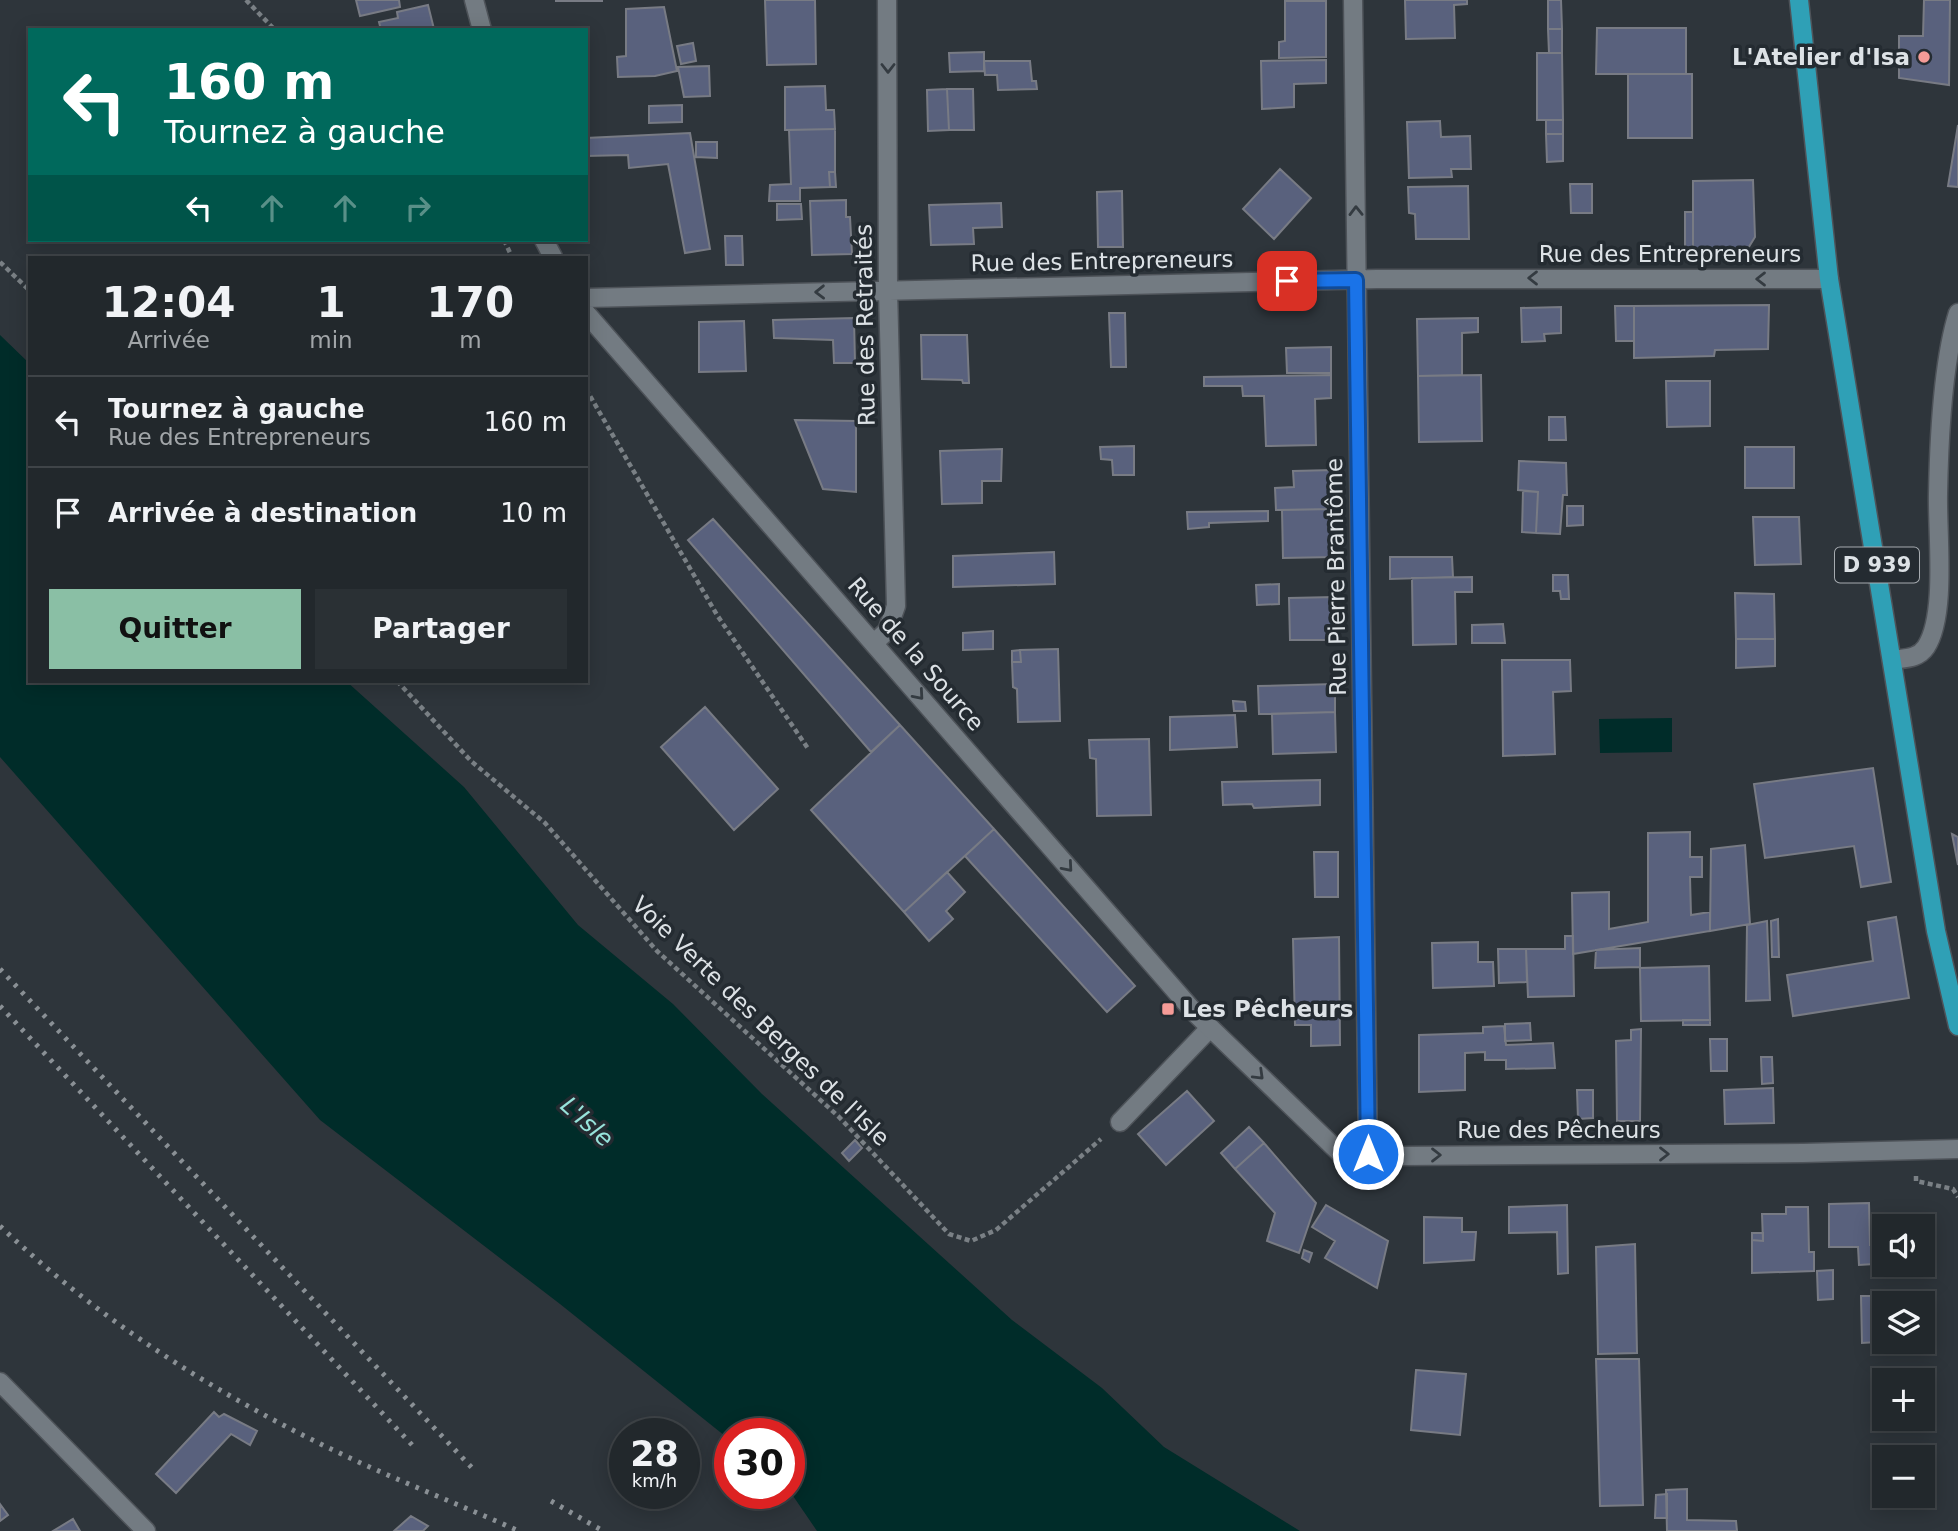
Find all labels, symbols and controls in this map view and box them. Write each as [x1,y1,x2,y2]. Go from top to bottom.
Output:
place label: L'Atelier d'Isa [1732,44,1910,70]
marker: L'Atelier d'Isa [1916,49,1932,65]
text: 160 m [164,54,334,111]
icon: left [49,56,140,147]
one-way arrow [880,63,896,74]
text: Tournez à gauche [164,113,445,151]
icon: left [180,189,218,227]
icon: ahead [253,189,291,227]
icon: ahead [326,189,364,227]
icon: right [399,189,437,227]
one-way arrow [1348,206,1363,217]
street label: Rue des Retraités [850,224,880,426]
street label: Rue des Entrepreneurs [1539,241,1801,267]
street label: Rue des Entrepreneurs [970,246,1234,276]
pin [1257,251,1317,311]
icon: arrive [1268,262,1306,300]
one-way arrow [1528,270,1538,286]
one-way arrow [1755,271,1766,287]
text: 12:04 [102,278,236,327]
text: 1 [316,278,346,327]
text: 170 [427,278,514,327]
one-way arrow [814,284,825,300]
text: Arrivée [127,327,210,353]
text: min [309,327,353,353]
text: m [459,327,482,353]
text: Tournez à gauche [108,394,365,424]
icon: left [49,403,87,441]
text: 160 m [484,407,567,437]
text: Rue des Entrepreneurs [108,424,371,450]
street label: Rue Pierre Brantôme [1321,458,1351,696]
icon: arrive [49,494,87,532]
text: Arrivée à destination [108,498,417,528]
text: 10 m [500,498,567,528]
road number: D 939 [1835,548,1919,582]
street label: Rue de la Source [843,572,989,736]
button: Quitter [49,589,301,669]
button: Partager [315,589,567,669]
one-way arrow [911,687,923,700]
one-way arrow [1060,858,1072,871]
street label: Voie Verte des Berges de l'Isle [627,891,895,1151]
place label: Les Pêcheurs [1182,996,1353,1022]
marker: Les Pêcheurs [1160,1001,1176,1017]
one-way arrow [1251,1066,1264,1079]
water label: L'Isle [555,1091,619,1153]
position arrow [1331,1117,1405,1191]
street label: Rue des Pêcheurs [1457,1117,1661,1143]
one-way arrow [1659,1146,1670,1162]
one-way arrow [1432,1147,1442,1163]
map controls [1872,1214,1935,1508]
button: sound [1872,1214,1935,1277]
button: layers [1872,1291,1935,1354]
button: + [1872,1368,1935,1431]
speed limit sign: 30 [714,1418,805,1509]
text: 28 [630,1434,679,1474]
button: − [1872,1445,1935,1508]
text: km/h [632,1470,677,1491]

